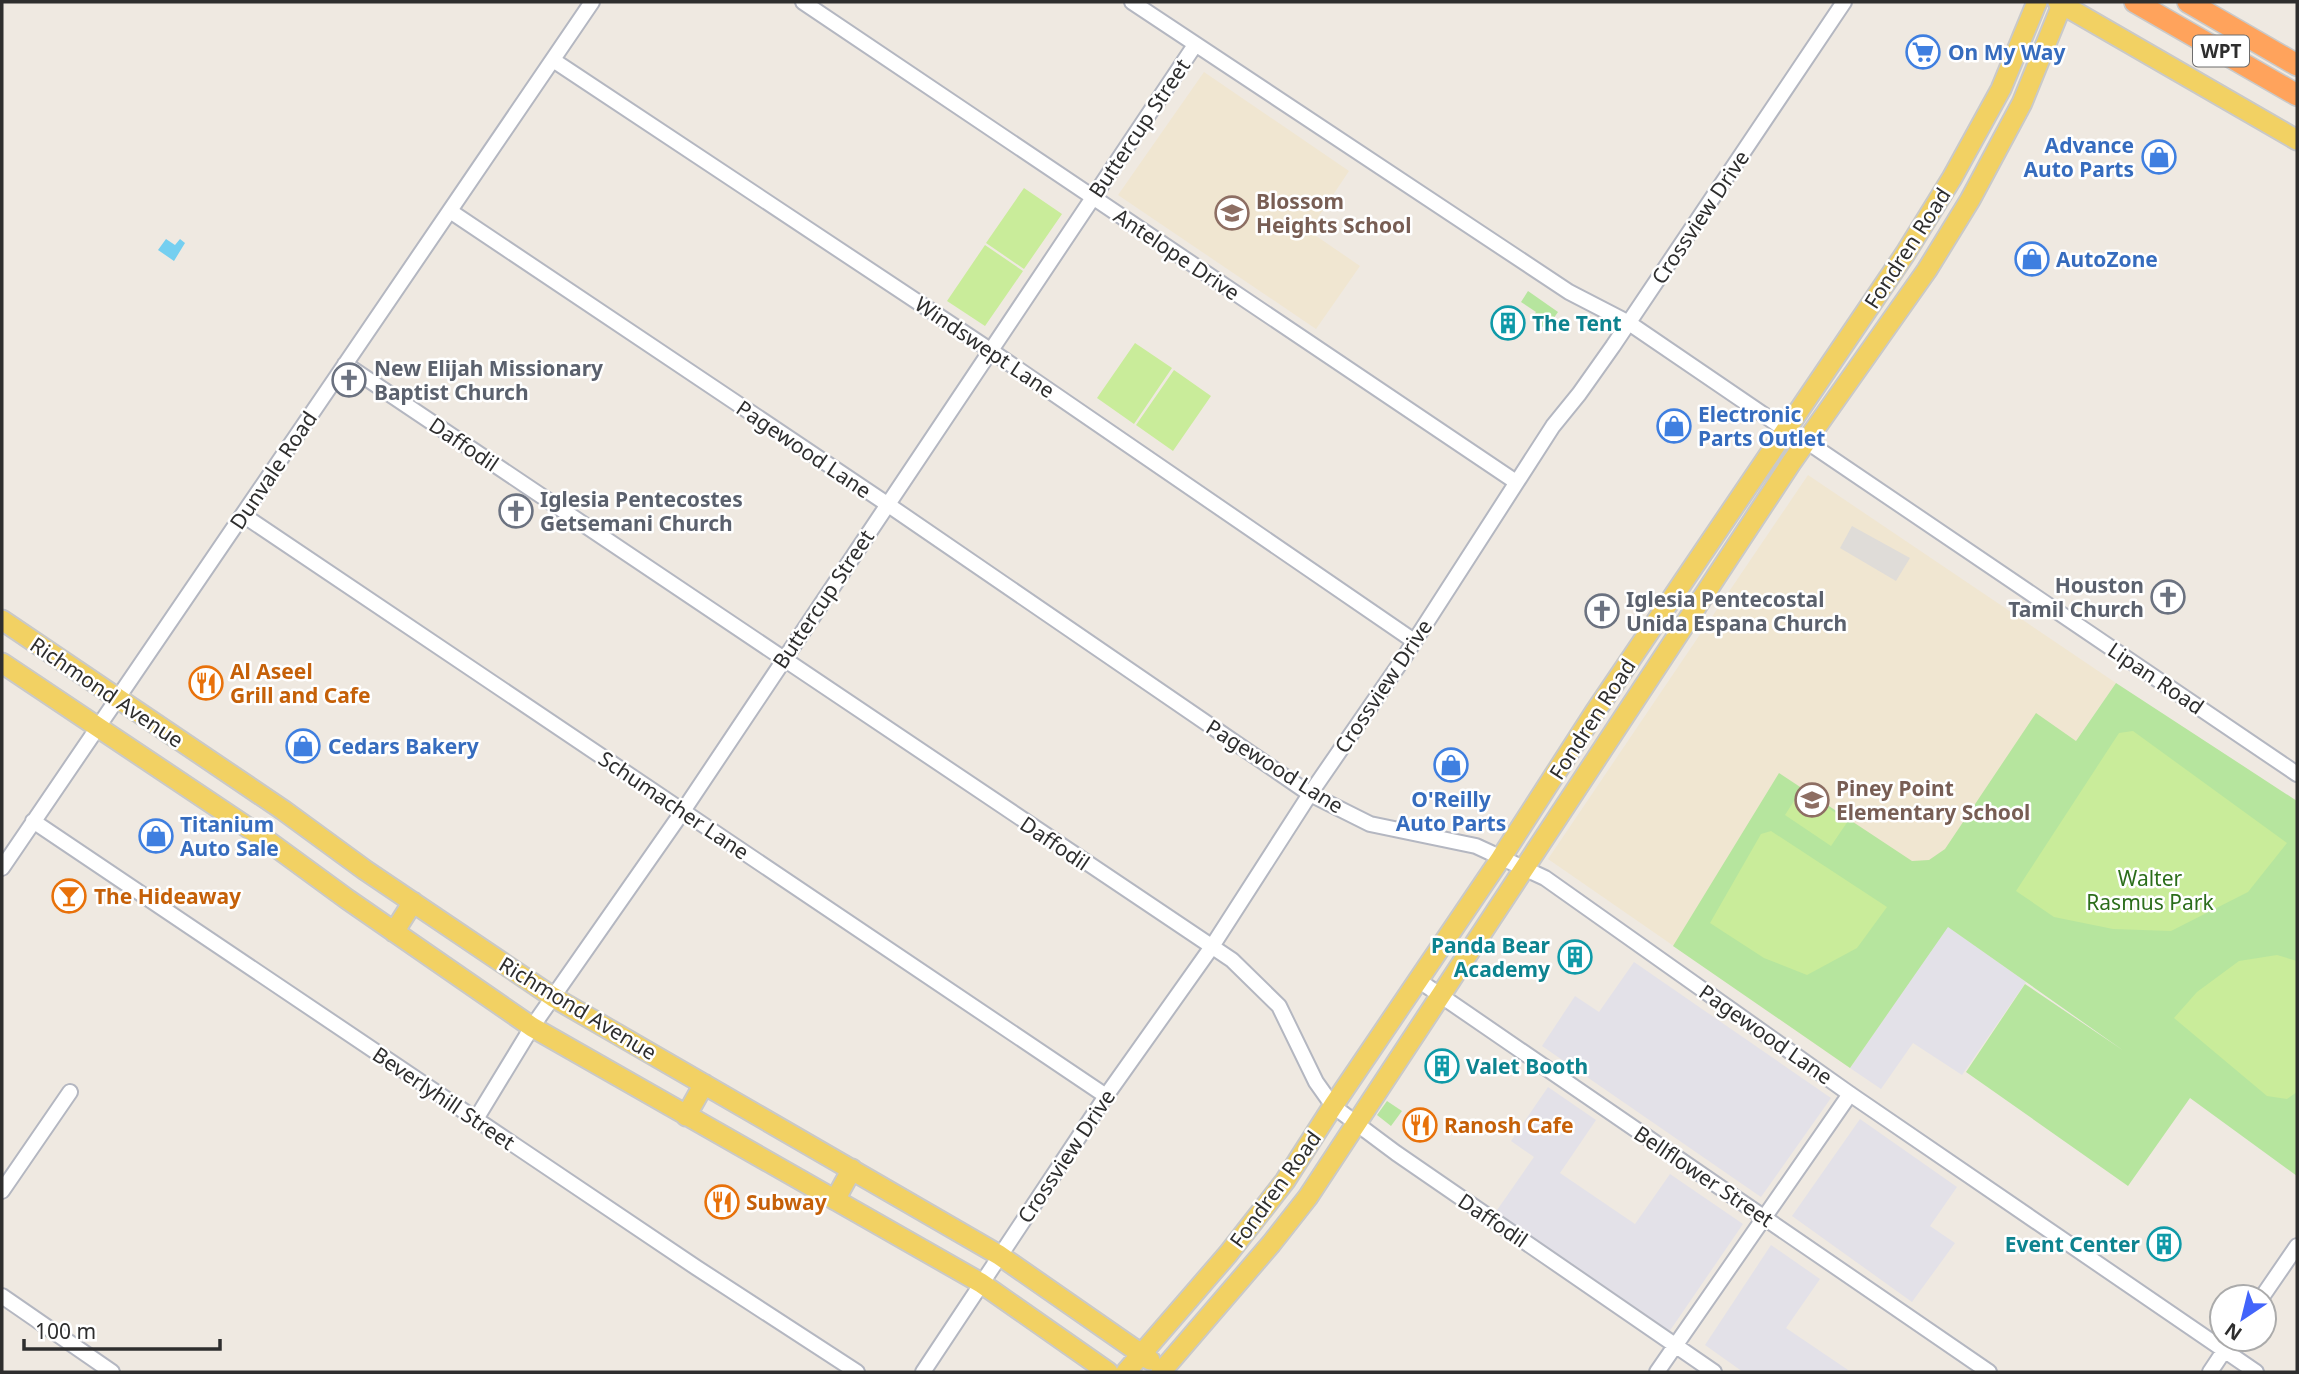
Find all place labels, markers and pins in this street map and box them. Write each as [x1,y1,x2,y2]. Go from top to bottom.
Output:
supermarket icon: On My Way [1904,33,1942,71]
place label: On My Way [1948,38,2065,66]
place label: Advance Auto Parts [2023,131,2134,183]
shop icon: Advance Auto Parts [2140,138,2178,176]
place label: Blossom Heights School [1256,187,1411,239]
school or university icon: Blossom Heights School [1213,194,1251,232]
shop icon: AutoZone [2013,240,2051,278]
place label: AutoZone [2056,245,2158,273]
building icon: The Tent [1489,304,1527,342]
place label: The Tent [1532,309,1622,337]
place label: New Elijah Missionary Baptist Church [374,354,603,406]
church icon: New Elijah Missionary Baptist Church [330,361,368,399]
place label: Electronic Parts Outlet [1698,400,1825,452]
shop icon: Electronic Parts Outlet [1655,407,1693,445]
place label: Iglesia Pentecostes Getsemani Church [540,485,743,537]
church icon: Iglesia Pentecostes Getsemani Church [497,492,535,530]
place label: Houston Tamil Church [2008,571,2144,623]
church icon: Houston Tamil Church [2149,578,2187,616]
place label: Iglesia Pentecostal Unida Espana Church [1626,585,1847,637]
church icon: Iglesia Pentecostal Unida Espana Church [1583,592,1621,630]
place label: Al Aseel Grill and Cafe [230,657,371,709]
restaurant icon: Al Aseel Grill and Cafe [187,664,225,702]
shop icon: Cedars Bakery [284,727,322,765]
place label: Cedars Bakery [328,732,479,760]
shop icon: O'Reilly Auto Parts [1432,746,1470,784]
place label: Piney Point Elementary School [1836,774,2030,826]
school or university icon: Piney Point Elementary School [1793,781,1831,819]
place label: O'Reilly Auto Parts [1396,785,1506,837]
place label: Titanium Auto Sale [180,810,279,862]
shop icon: Titanium Auto Sale [137,817,175,855]
bar icon: The Hideaway [50,877,88,915]
place label: The Hideaway [94,882,241,910]
place label: Panda Bear Academy [1431,931,1551,983]
building icon: Panda Bear Academy [1556,938,1594,976]
building icon: Valet Booth [1423,1047,1461,1085]
place label: Valet Booth [1466,1052,1588,1080]
restaurant icon: Ranosh Cafe [1401,1106,1439,1144]
place label: Ranosh Cafe [1444,1111,1574,1139]
restaurant icon: Subway [703,1183,741,1221]
place label: Subway [746,1188,827,1216]
building icon: Event Center [2145,1225,2183,1263]
place label: Event Center [2005,1230,2141,1258]

